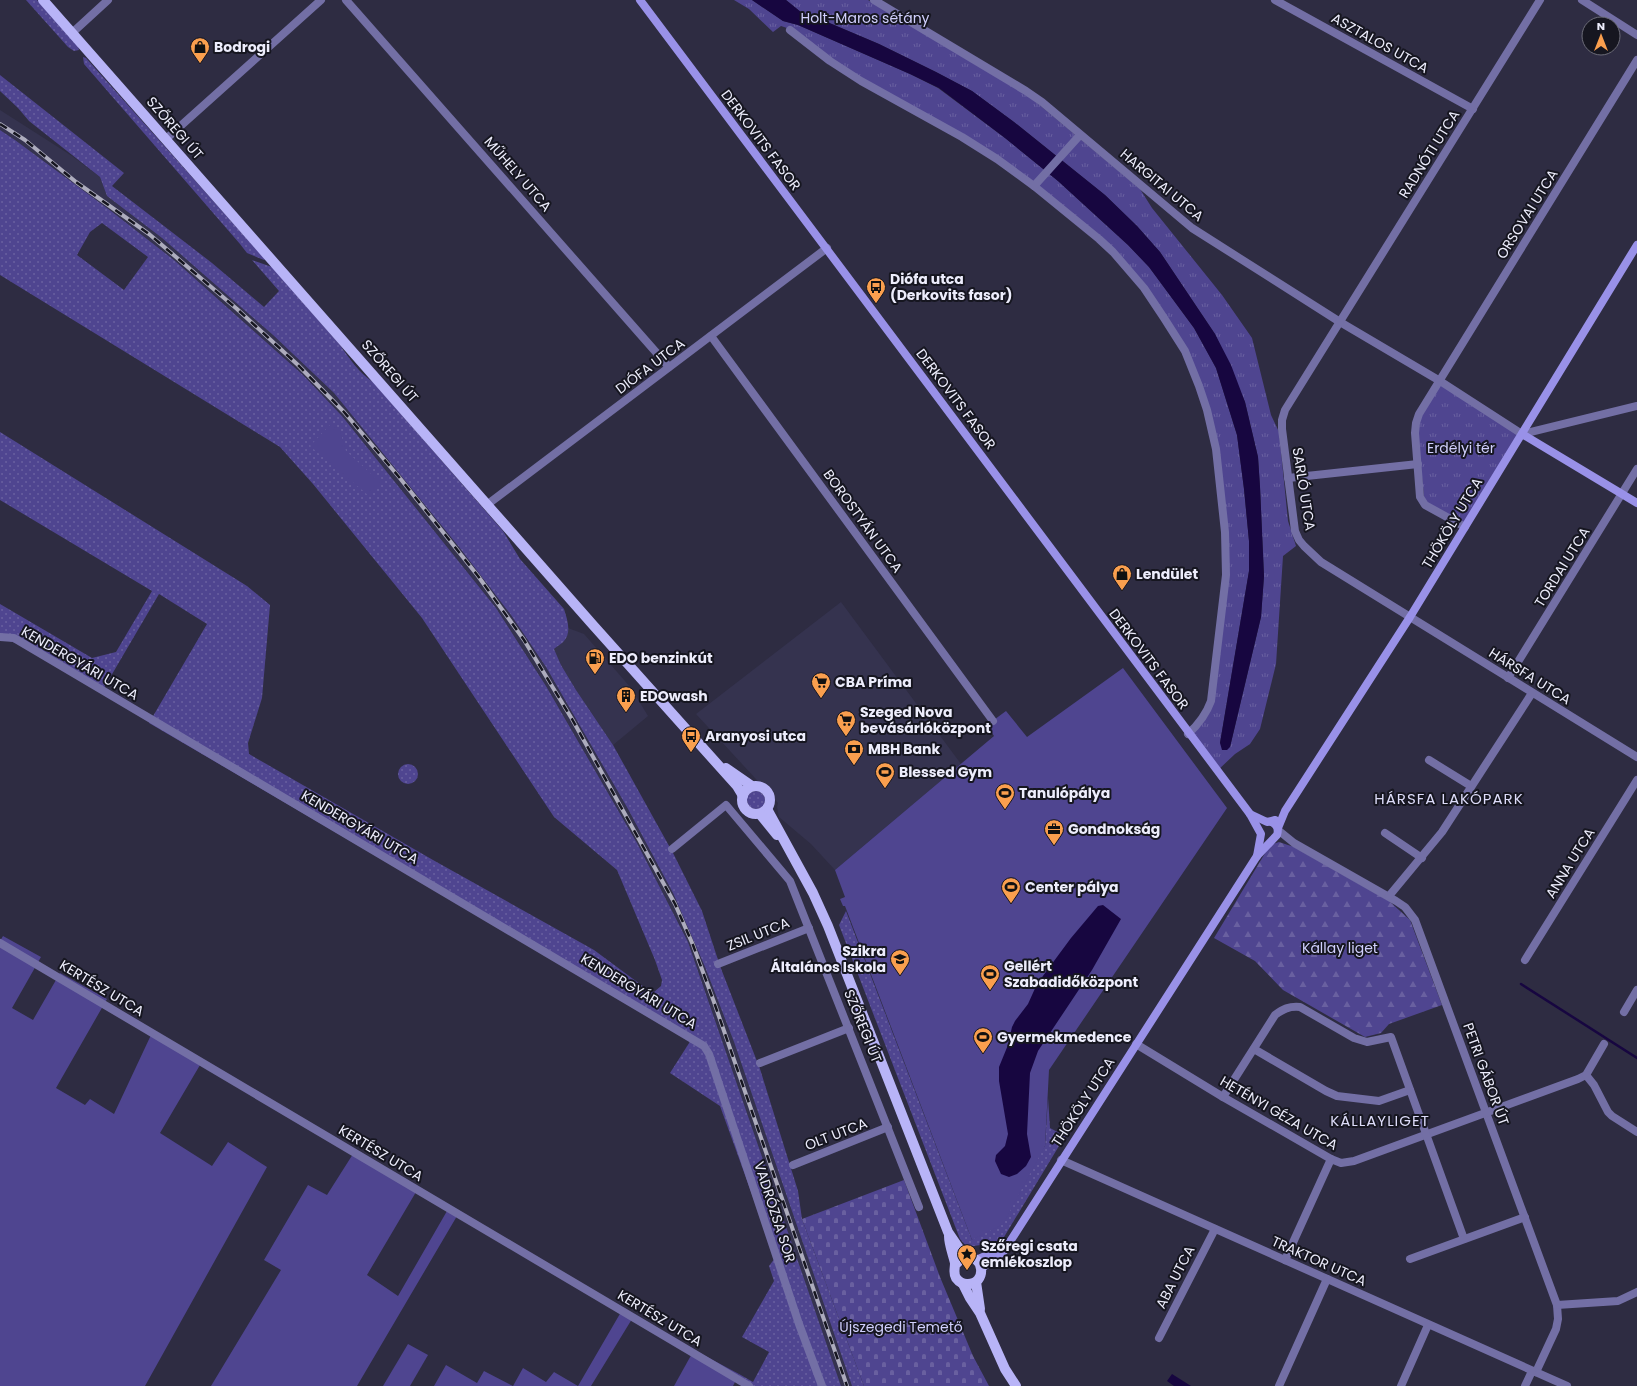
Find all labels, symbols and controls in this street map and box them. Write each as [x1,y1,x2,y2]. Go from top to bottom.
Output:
park label: Holt-Maros sétány [800,8,930,28]
street label: ASZTALOS UTCA [1328,8,1432,78]
north arrow [1581,16,1621,56]
text: N [1597,18,1605,34]
shop icon: Bodrogi [189,36,211,64]
place label: Bodrogi [214,37,270,57]
street label: DERKOVITS FASOR [716,85,806,195]
street label: SZŐREGI ÚT [142,92,208,164]
street label: RADNÓTI UTCA [1394,106,1464,202]
street label: MŰHELY UTCA [480,132,556,216]
street label: HARGITAI UTCA [1116,144,1208,226]
street label: ORSOVAI UTCA [1491,165,1563,263]
place label: Diófa utca (Derkovits fasor) [890,269,1012,305]
bus stop icon: Diófa utca (Derkovits fasor) [865,276,887,304]
street label: DIÓFA UTCA [611,333,689,399]
street label: SZŐREGI ÚT [357,335,423,407]
street label: DERKOVITS FASOR [911,344,1001,454]
park label: Erdélyi tér [1427,438,1495,458]
street label: SARLÓ UTCA [1288,446,1320,532]
street label: BOROSTYÁN UTCA [819,465,907,577]
street label: THÖKÖLY UTCA [1417,474,1487,572]
street label: TORDAI UTCA [1529,523,1595,611]
shop icon: Lendület [1111,563,1133,591]
place label: Lendület [1136,564,1198,584]
street label: DERKOVITS FASOR [1104,604,1194,714]
street label: KENDERGYÁRI UTCA [18,621,142,705]
street label: HÁRSFA UTCA [1485,643,1575,709]
fuel station icon: EDO benzinkút [584,647,606,675]
place label: EDO benzinkút [609,648,713,668]
supermarket icon: CBA Príma [810,671,832,699]
place label: CBA Príma [835,672,912,692]
building icon: EDOwash [615,685,637,713]
place label: EDOwash [640,686,708,706]
place label: Szeged Nova bevásárlóközpont [860,702,991,738]
supermarket icon: Szeged Nova bevásárlóközpont [835,709,857,737]
bus stop icon: Aranyosi utca [680,725,702,753]
place label: Aranyosi utca [705,726,806,746]
bank icon: MBH Bank [843,738,865,766]
place label: MBH Bank [868,739,940,759]
sports icon: Blessed Gym [874,761,896,789]
place label: Blessed Gym [899,762,992,782]
sports icon: Tanulópálya [994,782,1016,810]
place label: Tanulópálya [1019,783,1110,803]
street label: KENDERGYÁRI UTCA [298,785,422,869]
district label: HÁRSFA LAKÓPARK [1374,788,1524,809]
office icon: Gondnokság [1043,818,1065,846]
place label: Gondnokság [1068,819,1160,839]
street label: ANNA UTCA [1540,824,1600,902]
sports icon: Center pálya [1000,876,1022,904]
place label: Center pálya [1025,877,1119,897]
street label: ZSIL UTCA [724,912,792,956]
park label: Kállay liget [1302,938,1378,958]
place label: Szikra Általános Iskola [770,941,886,977]
street label: KENDERGYÁRI UTCA [577,948,701,1034]
school or university icon: Szikra Általános Iskola [889,948,911,976]
street label: KERTÉSZ UTCA [56,955,148,1021]
place label: Gellért Szabadidőközpont [1004,956,1139,992]
sports icon: Gellért Szabadidőközpont [979,963,1001,991]
street label: SZŐREGI ÚT [839,986,887,1066]
street label: PETRI GÁBOR ÚT [1458,1020,1514,1128]
sports icon: Gyermekmedence [972,1026,994,1054]
place label: Gyermekmedence [997,1027,1132,1047]
street label: THÖKÖLY UTCA [1047,1053,1119,1151]
street label: HETÉNYI GÉZA UTCA [1216,1071,1342,1155]
district label: KÁLLAYLIGET [1330,1110,1430,1131]
street label: OLT UTCA [802,1113,870,1155]
street label: KERTÉSZ UTCA [335,1120,427,1186]
street label: VADRÓZSA SOR [749,1159,801,1265]
street label: TRAKTOR UTCA [1268,1231,1370,1291]
place label: Szőregi csata emlékoszlop [981,1236,1078,1272]
street label: ABA UTCA [1151,1242,1199,1312]
place icon: Szőregi csata emlékoszlop [956,1243,978,1271]
street label: KERTÉSZ UTCA [614,1285,706,1351]
park label: Újszegedi Temető [839,1317,963,1337]

